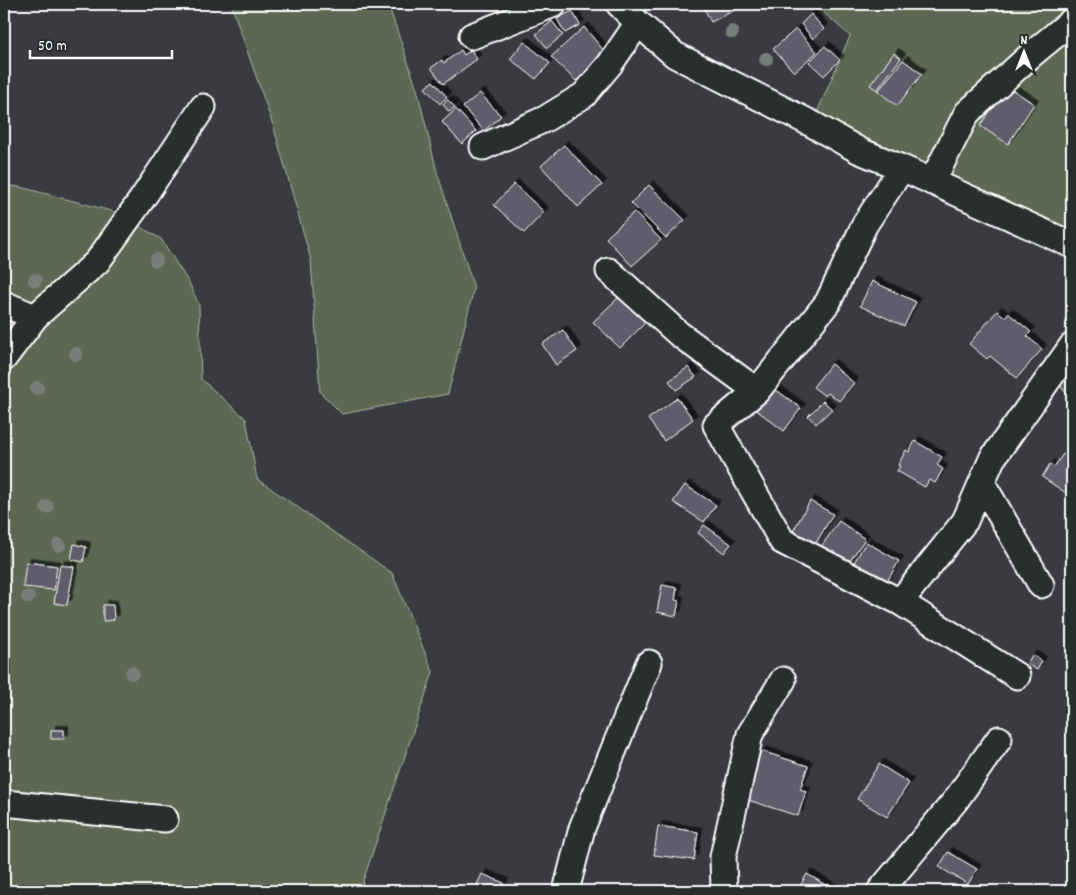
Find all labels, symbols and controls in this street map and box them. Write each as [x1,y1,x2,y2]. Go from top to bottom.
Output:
scale bar [30,28,172,60]
north arrow [998,28,1048,78]
text: N [1021,31,1028,51]
text: 50 m [38,36,67,58]

